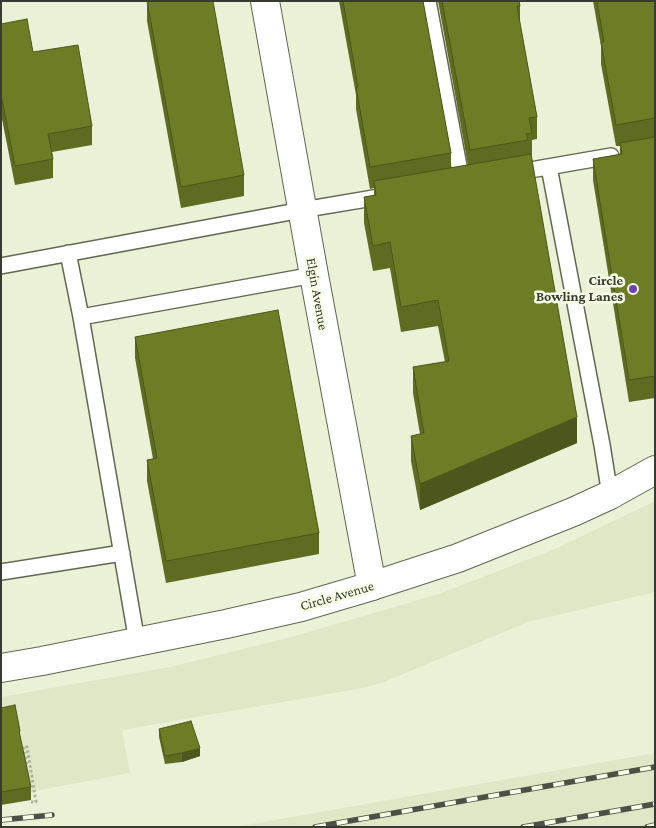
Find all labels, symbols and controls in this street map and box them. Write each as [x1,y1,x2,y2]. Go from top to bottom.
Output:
street label: Elgin Avenue [302,257,332,331]
place label: Circle Bowling Lanes [536,273,623,306]
marker: Circle Bowling Lanes [627,283,639,295]
street label: Circle Avenue [298,577,376,615]

